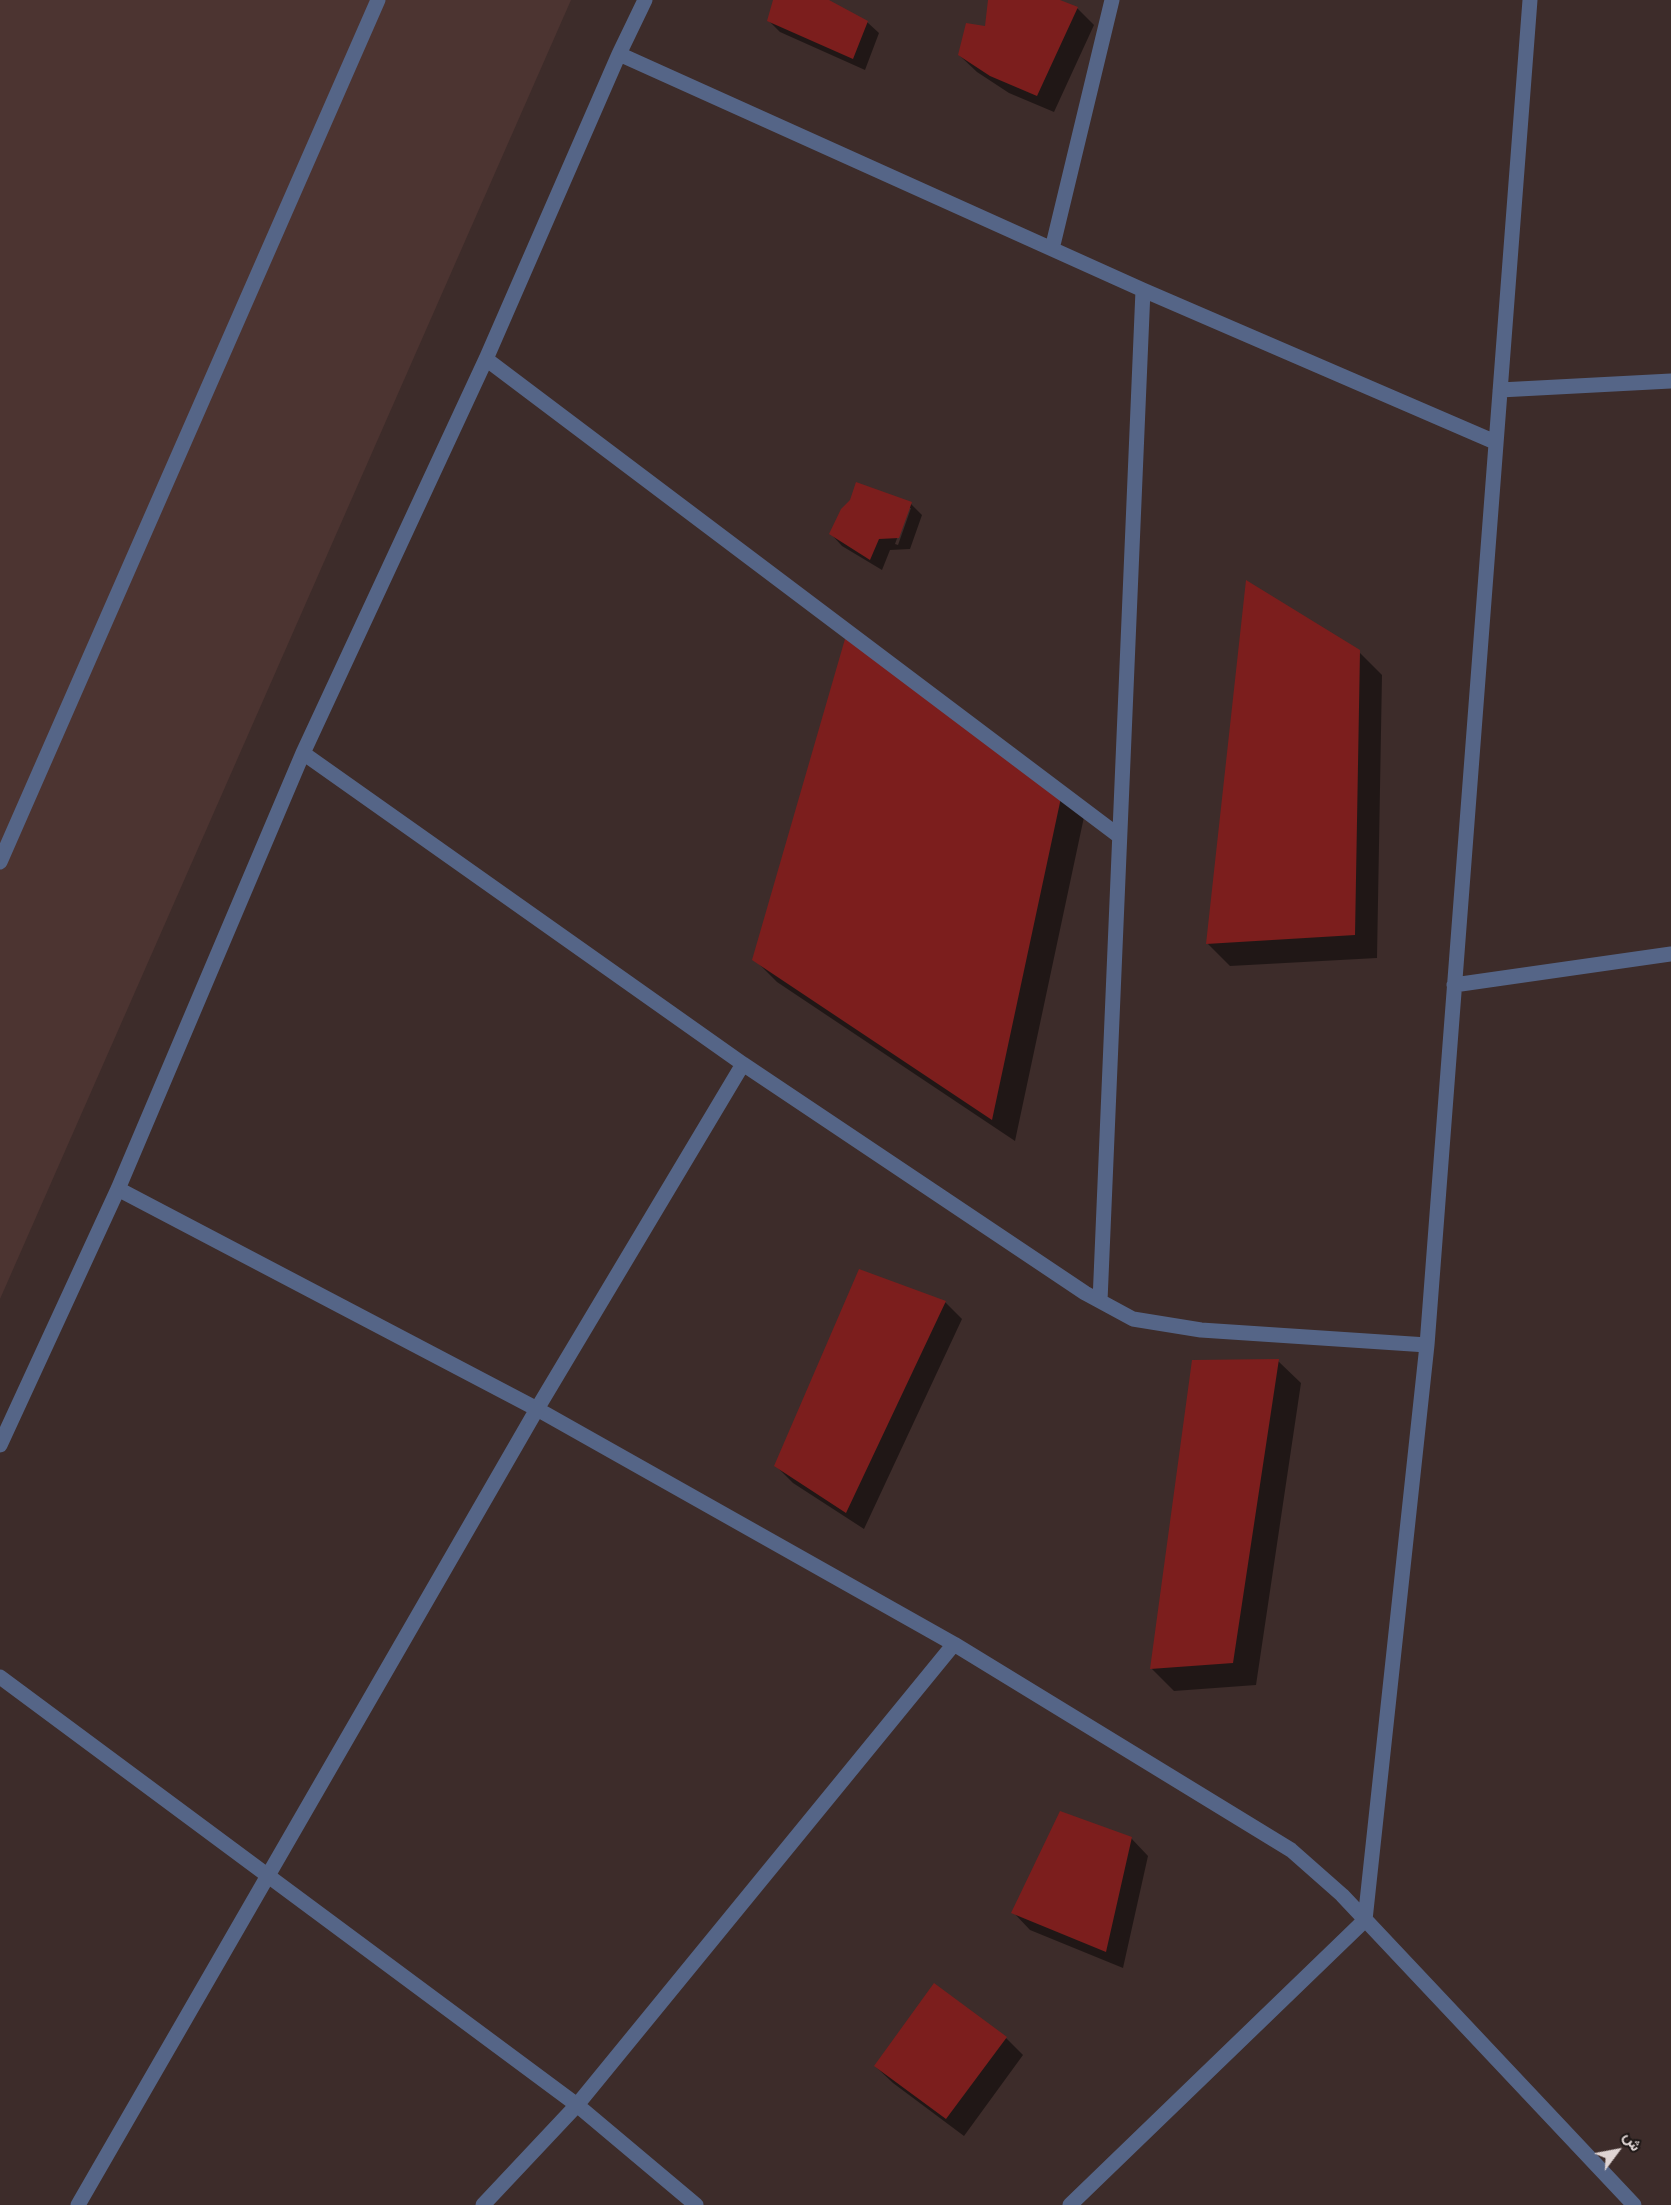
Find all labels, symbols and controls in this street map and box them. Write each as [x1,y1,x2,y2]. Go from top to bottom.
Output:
north arrow [1587,2121,1647,2181]
text: ش [1618,2127,1647,2155]

